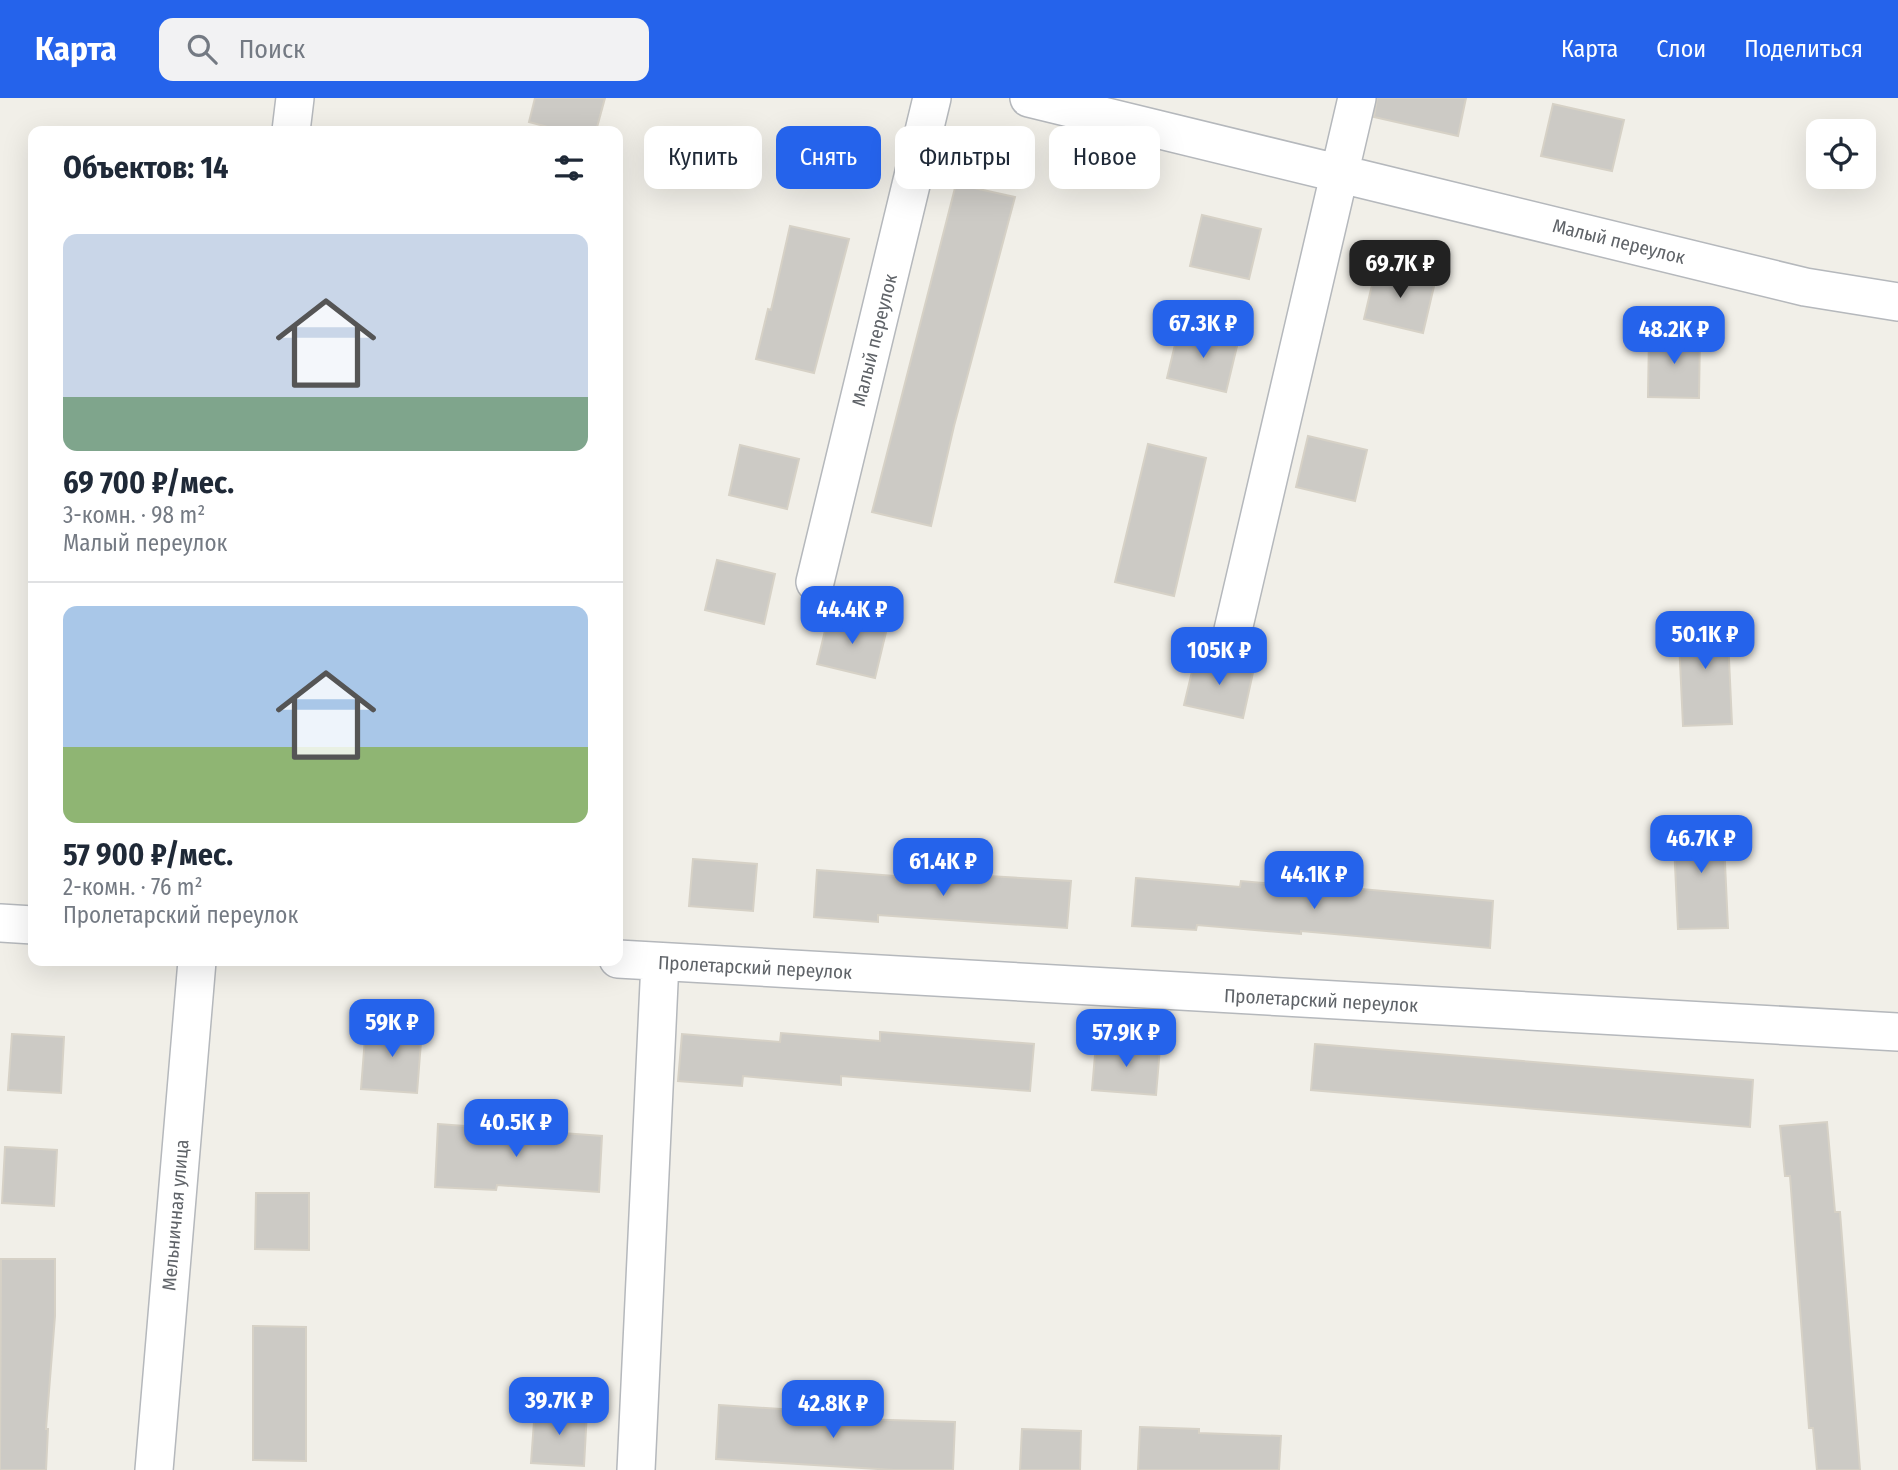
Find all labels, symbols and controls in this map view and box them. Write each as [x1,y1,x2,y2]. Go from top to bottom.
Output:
search box [159,18,649,81]
text: Карта [35,29,117,69]
icon: search [183,30,221,68]
text: Поиск [239,34,305,65]
text: Карта [1561,35,1618,63]
text: Слои [1656,35,1706,63]
text: Поделиться [1744,35,1863,63]
map controls [1806,119,1876,189]
button: locate [1806,119,1876,189]
chip: Купить [644,126,762,189]
chip: Снять [776,126,881,189]
chip: Фильтры [895,126,1035,189]
chip: Новое [1049,126,1160,189]
icon: filters [550,149,588,187]
text: Объектов: 14 [63,150,229,186]
street label: Малый переулок [1550,214,1688,269]
pin: 69.7K ₽ [1335,240,1465,300]
text: 69.7K ₽ [1365,249,1435,277]
street label: Малый переулок [847,271,902,409]
icon: home [263,280,389,406]
pin: 67.3K ₽ [1138,300,1268,360]
pin: 48.2K ₽ [1609,306,1739,366]
text: 67.3K ₽ [1169,309,1237,337]
text: 48.2K ₽ [1639,315,1709,343]
text: 69 700 ₽/мес. [63,465,234,501]
text: 3-комн. · 98 m² [63,501,205,529]
text: Малый переулок [63,529,227,557]
pin: 44.4K ₽ [787,587,917,646]
text: 44.4K ₽ [817,595,887,623]
pin: 50.1K ₽ [1640,612,1770,671]
text: 50.1K ₽ [1671,620,1739,648]
pin: 105K ₽ [1162,628,1276,687]
text: 105K ₽ [1187,636,1251,664]
icon: home [263,652,389,778]
pin: 46.7K ₽ [1636,816,1766,875]
text: 46.7K ₽ [1666,824,1736,852]
text: 57 900 ₽/мес. [63,837,233,873]
pin: 61.4K ₽ [878,838,1008,898]
text: 61.4K ₽ [909,847,977,875]
pin: 44.1K ₽ [1249,852,1379,911]
text: 44.1K ₽ [1281,860,1347,888]
text: 2-комн. · 76 m² [63,873,203,901]
text: Пролетарский переулок [63,901,298,929]
street label: Пролетарский переулок [657,951,853,984]
street label: Пролетарский переулок [1223,984,1419,1017]
pin: 59K ₽ [343,1000,441,1059]
text: 59K ₽ [365,1008,419,1036]
pin: 57.9K ₽ [1061,1010,1191,1069]
text: 57.9K ₽ [1092,1018,1160,1046]
pin: 40.5K ₽ [451,1100,581,1159]
text: 40.5K ₽ [480,1108,552,1136]
street label: Мельничная улица [157,1138,194,1292]
pin: 39.7K ₽ [494,1378,624,1437]
pin: 42.8K ₽ [768,1380,898,1440]
text: 39.7K ₽ [525,1386,593,1414]
text: 42.8K ₽ [798,1389,868,1417]

